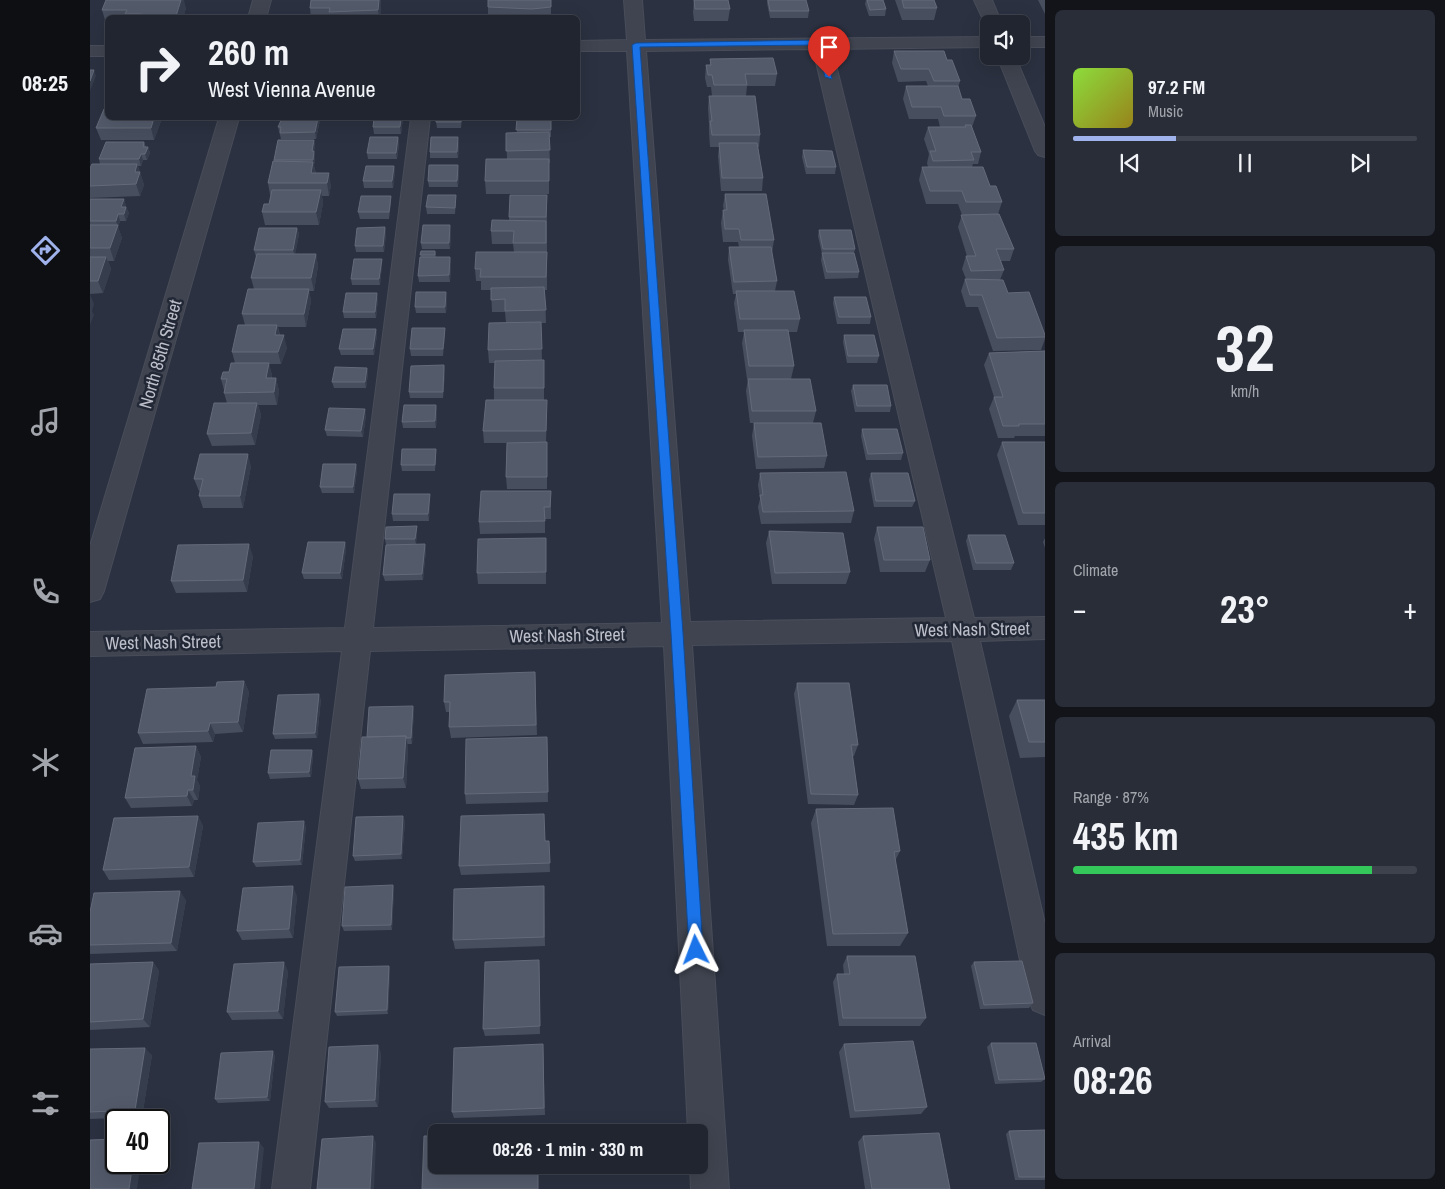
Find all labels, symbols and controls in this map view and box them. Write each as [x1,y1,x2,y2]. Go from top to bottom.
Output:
map controls [980,15,1030,65]
button: sound [980,15,1030,65]
pin [808,26,850,77]
text: 260 m [208,29,289,76]
icon: arrive [815,33,843,61]
icon: right [125,35,190,100]
text: 08:25 [22,68,68,98]
text: West Vienna Avenue [208,74,376,104]
text: 97.2 FM [1148,74,1205,100]
text: Music [1148,100,1183,122]
icon: previous [1116,149,1144,177]
icon: pause [1231,149,1259,177]
icon: next [1346,149,1374,177]
icon: directions [28,233,63,268]
street label: North 85th Street [132,297,188,411]
text: 32 [1215,304,1275,391]
text: km/h [1231,380,1259,402]
icon: music [28,404,63,439]
text: Climate [1073,559,1118,581]
icon: phone [28,574,63,609]
text: 23° [1220,584,1270,635]
text: − [1073,590,1086,628]
text: + [1404,590,1417,628]
street label: West Nash Street [914,615,1030,643]
street label: West Nash Street [509,621,625,649]
street label: West Nash Street [105,628,221,656]
icon: climate [28,745,63,780]
text: Range · 87% [1073,786,1149,808]
text: 435 km [1073,811,1179,862]
icon: car [28,916,63,951]
position arrow [669,923,721,975]
text: Arrival [1073,1030,1111,1052]
text: 08:26 [1073,1055,1153,1106]
icon: filters [28,1086,63,1121]
speed limit sign: 40 [105,1109,170,1174]
text: 08:26 · 1 min · 330 m [493,1136,643,1162]

